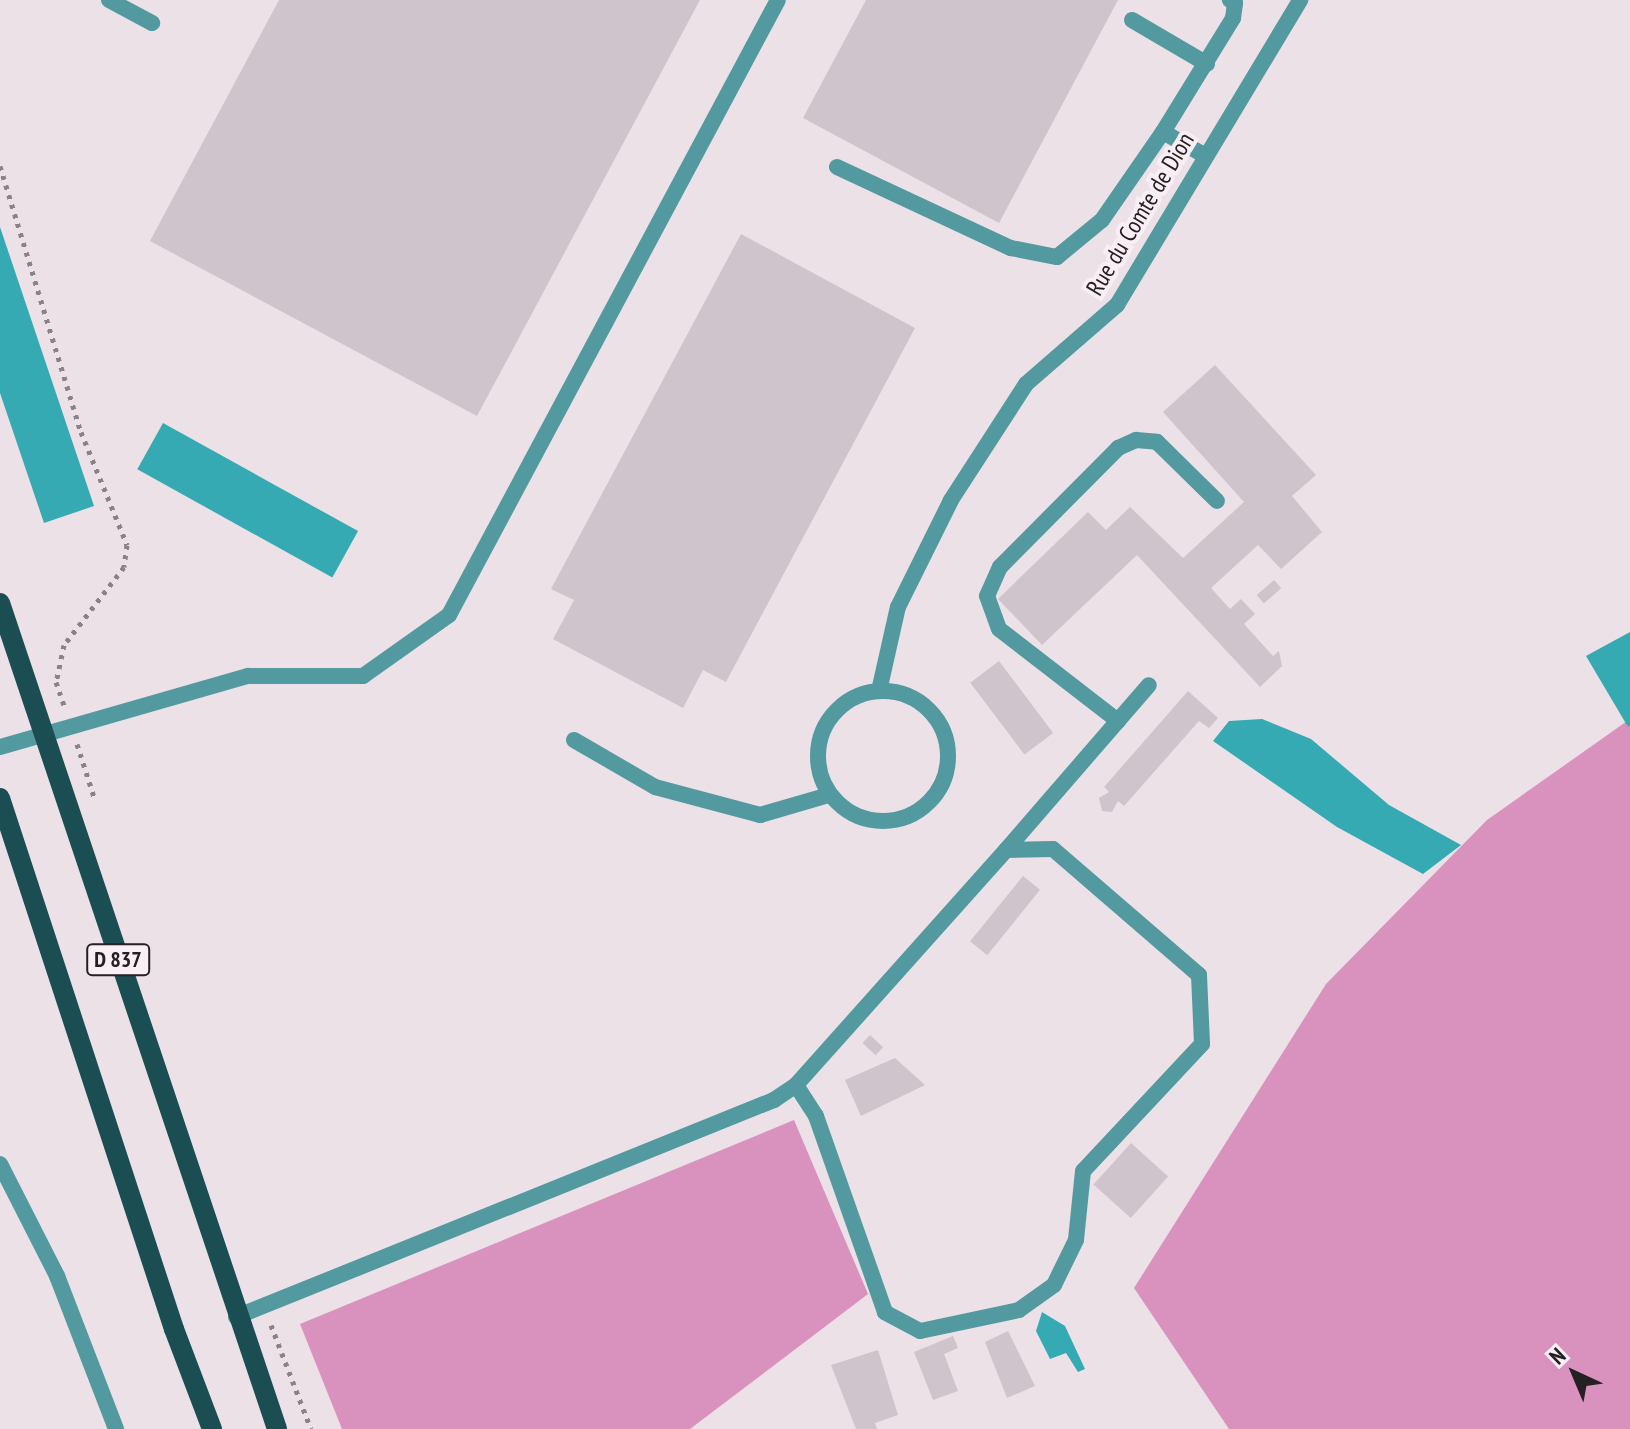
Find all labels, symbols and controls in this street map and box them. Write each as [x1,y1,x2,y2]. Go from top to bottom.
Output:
street label: Rue du Comte de Dion [1080,127,1200,301]
road number: D 837 [86,942,150,978]
north arrow [1534,1333,1614,1413]
text: N [1543,1342,1571,1370]

